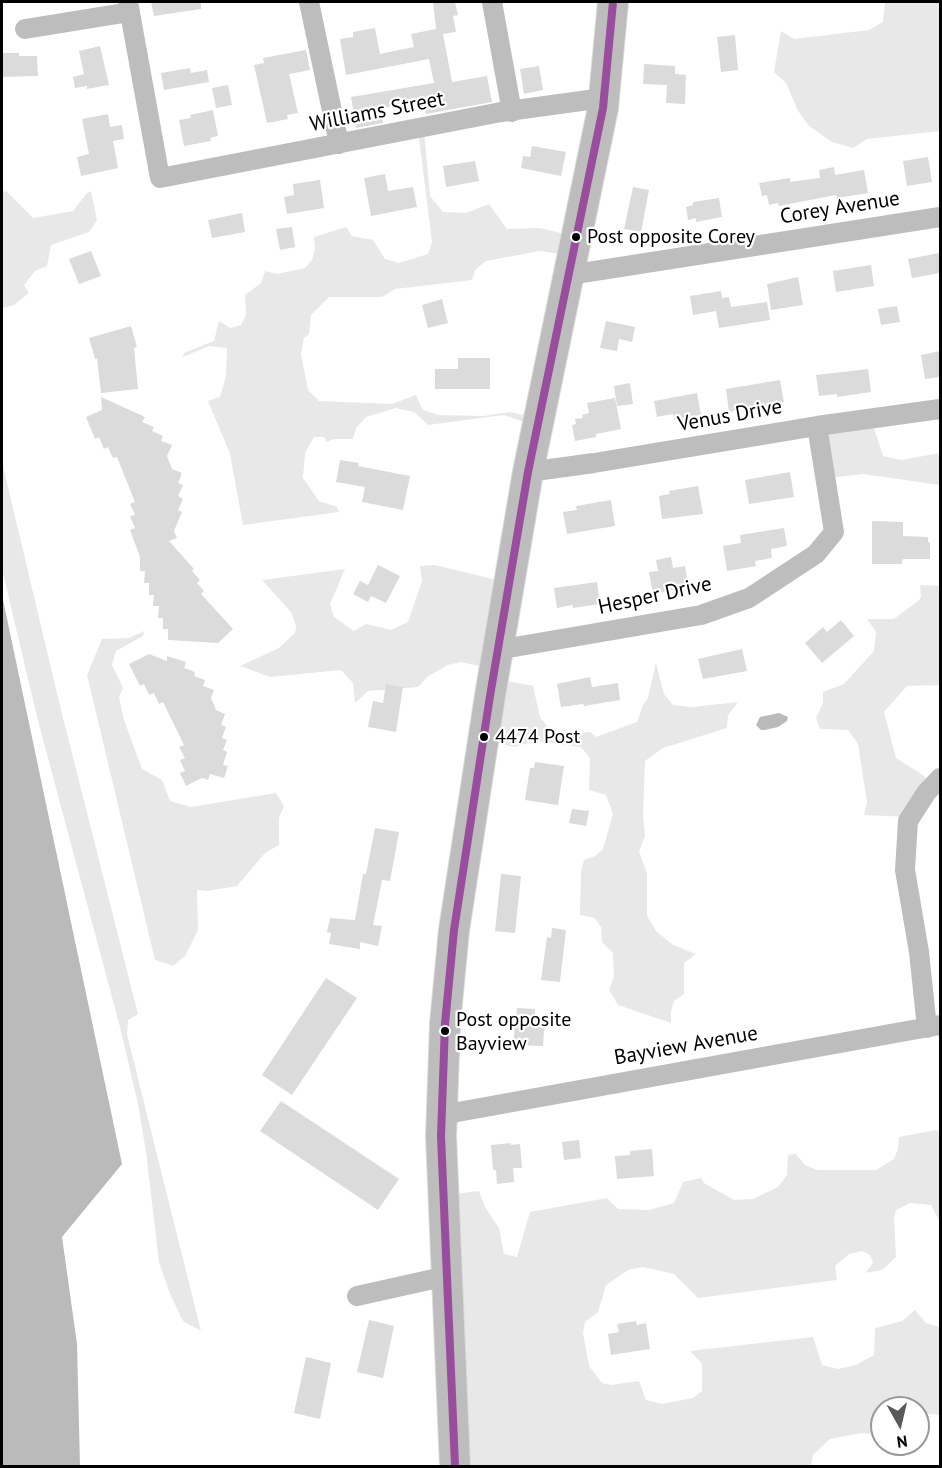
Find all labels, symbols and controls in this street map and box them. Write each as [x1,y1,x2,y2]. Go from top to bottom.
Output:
street label: Williams Street [308,87,446,137]
street label: Corey Avenue [778,186,902,230]
place label: Post opposite Corey [587,225,755,249]
marker: Post opposite Corey [570,231,582,243]
street label: Venus Drive [676,394,784,438]
street label: Hesper Drive [596,572,714,620]
place label: 4474 Post [495,725,580,749]
marker: 4474 Post [478,731,490,743]
place label: Post opposite Bayview [456,1008,571,1055]
street label: Bayview Avenue [612,1021,760,1071]
marker: Post opposite Bayview [439,1025,451,1037]
north arrow [870,1396,930,1456]
text: N [896,1431,909,1452]

